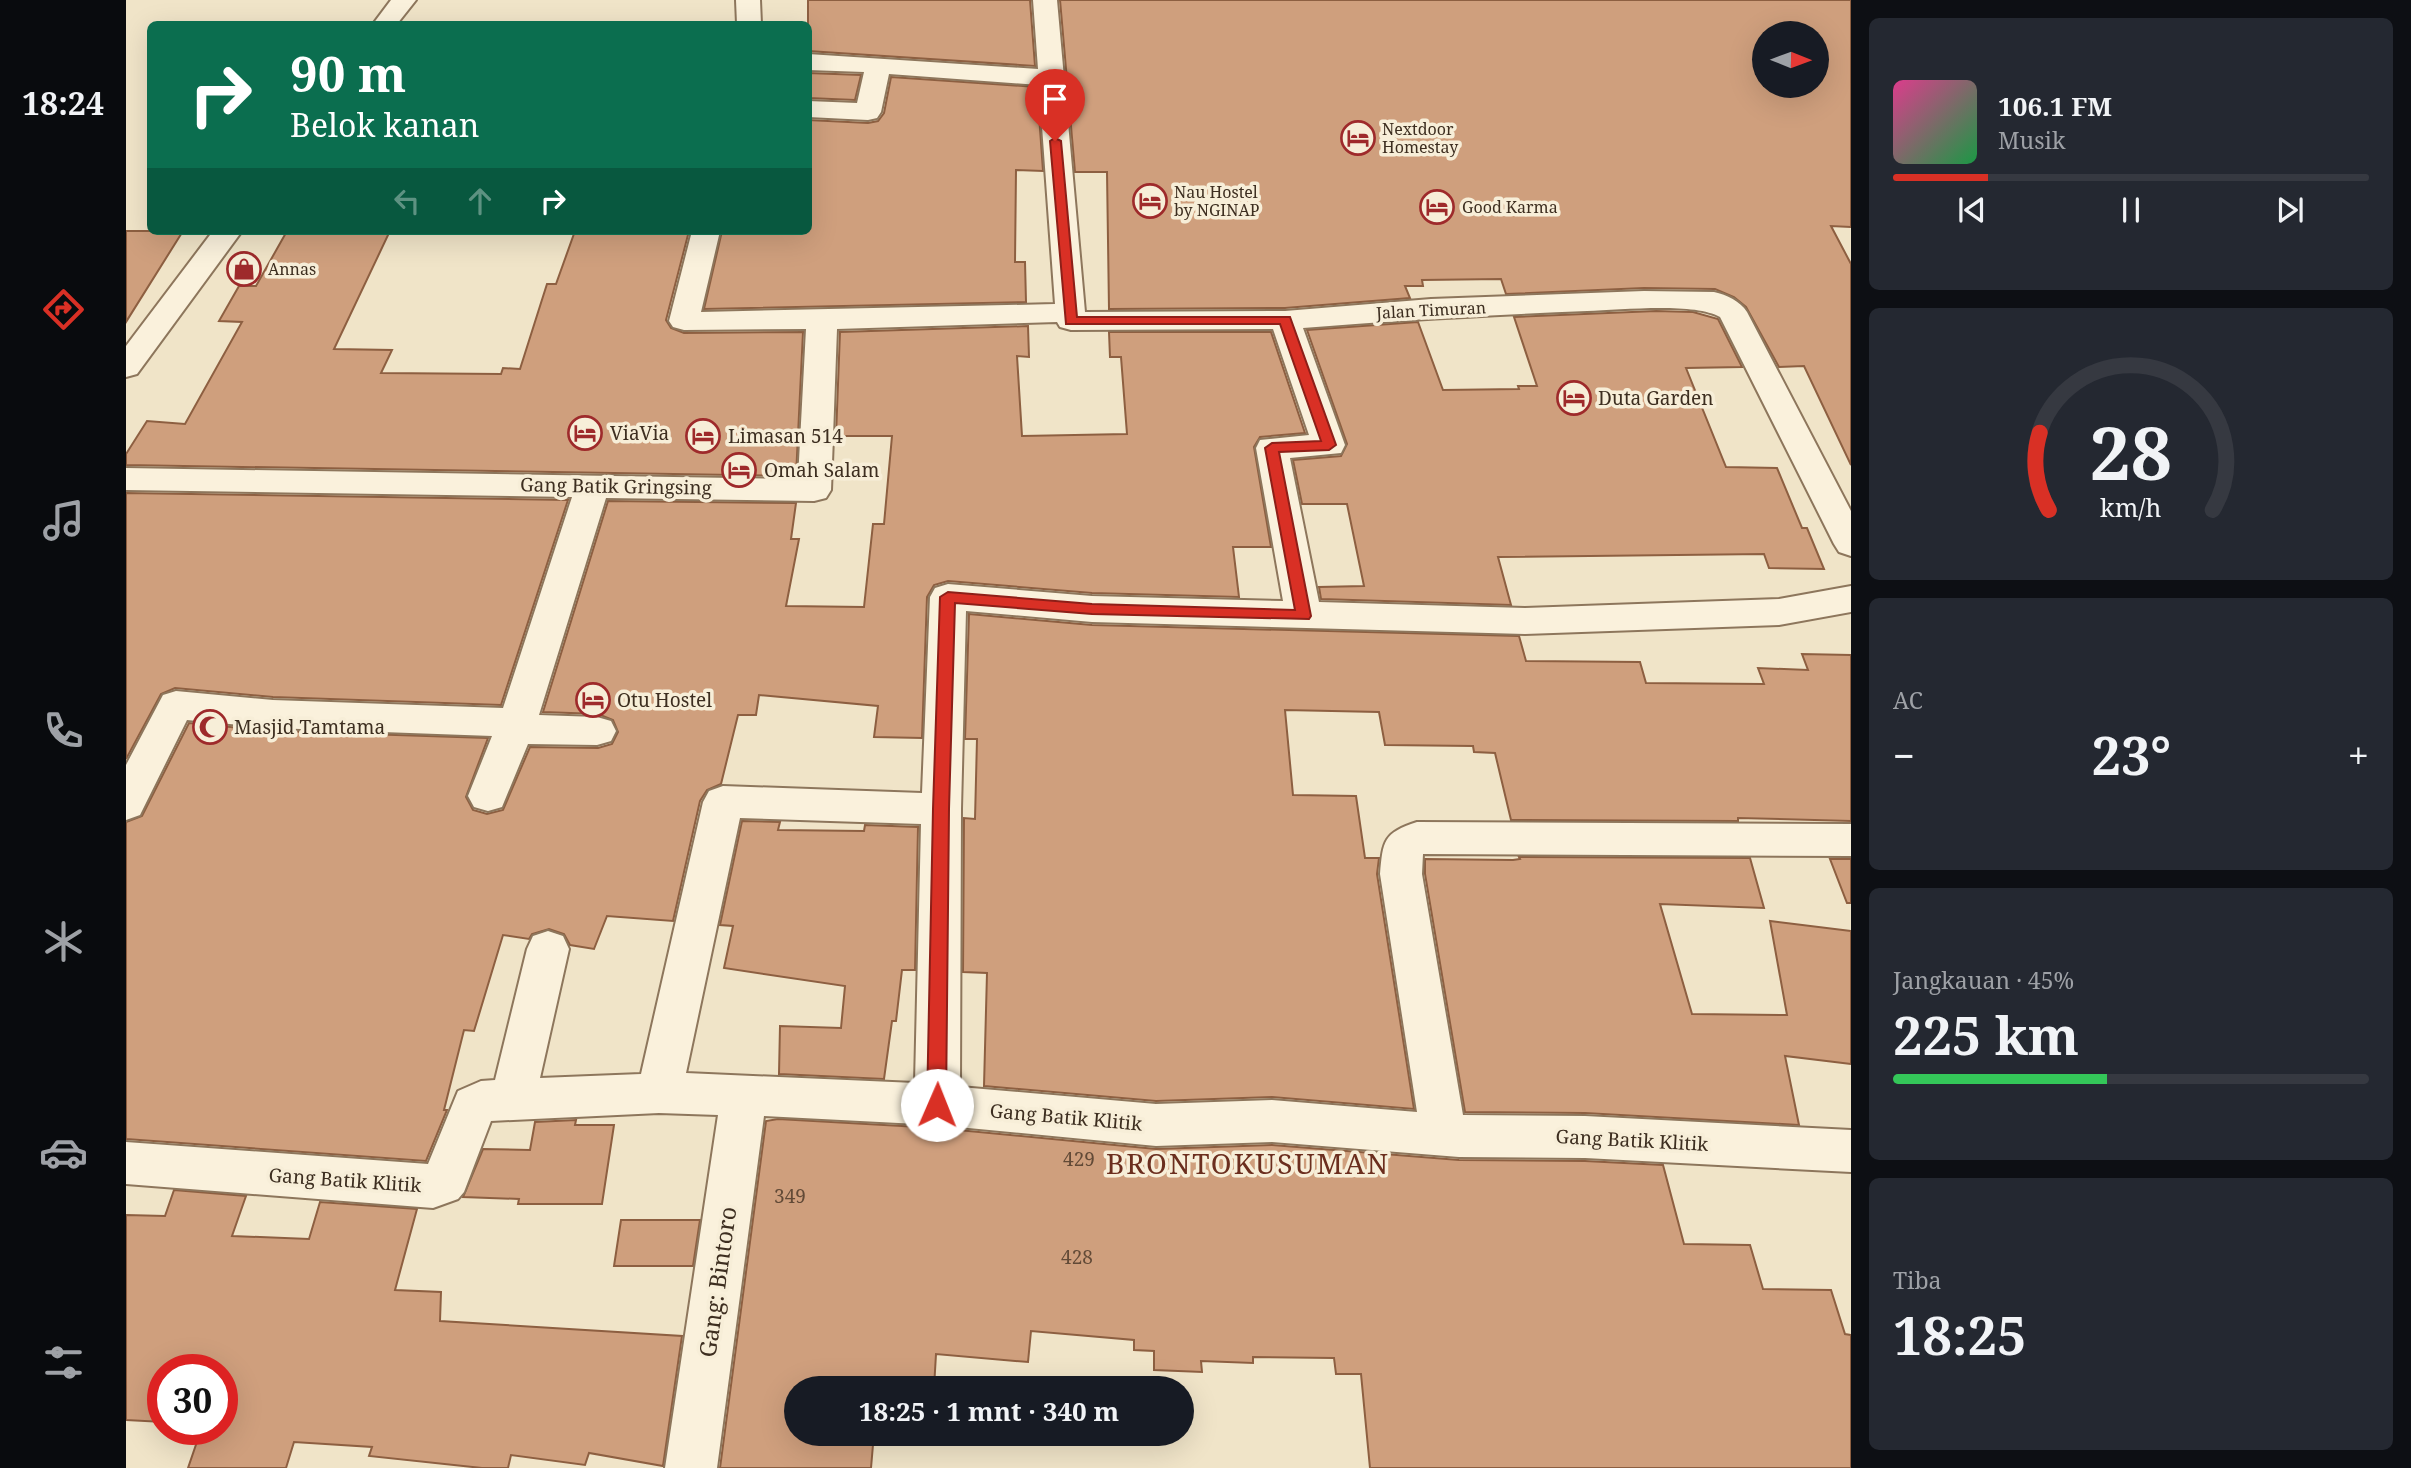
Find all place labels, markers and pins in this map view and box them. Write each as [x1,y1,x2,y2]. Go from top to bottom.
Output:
pin [1025,69,1085,141]
place label: Nextdoor Homestay [1382,118,1459,158]
hotel icon: Nextdoor Homestay [1339,119,1377,157]
place label: Nau Hostel by NGINAP [1174,181,1260,221]
hotel icon: Nau Hostel by NGINAP [1131,182,1169,220]
hotel icon: Good Karma [1418,188,1456,226]
place label: Good Karma [1462,196,1558,218]
shop icon: Annas [225,250,263,288]
place label: Annas [268,258,316,280]
hotel icon: Duta Garden [1555,379,1593,417]
place label: Duta Garden [1598,385,1714,411]
hotel icon: ViaVia [566,414,604,452]
hotel icon: Limasan 514 [684,417,722,455]
place label: ViaVia [610,420,669,446]
place label: Limasan 514 [728,423,843,449]
hotel icon: Omah Salam [720,451,758,489]
place label: Omah Salam [764,457,879,483]
hotel icon: Otu Hostel [574,681,612,719]
place label: Otu Hostel [617,687,712,713]
mosque icon: Masjid Tamtama [191,708,229,746]
place label: Masjid Tamtama [234,714,385,740]

